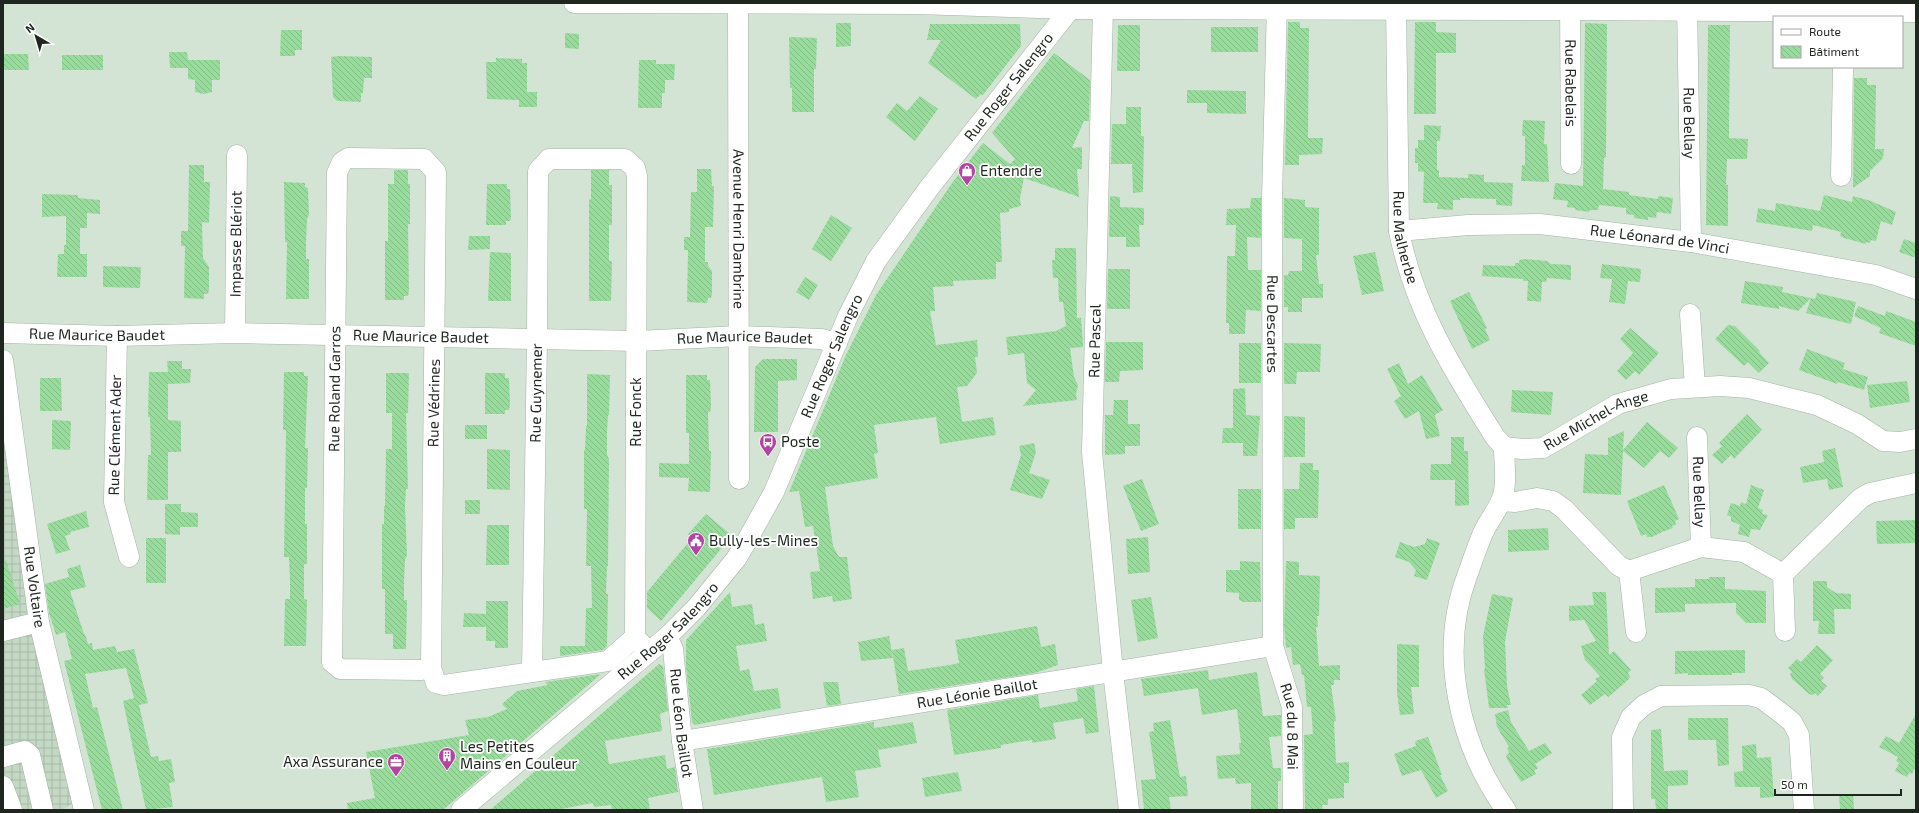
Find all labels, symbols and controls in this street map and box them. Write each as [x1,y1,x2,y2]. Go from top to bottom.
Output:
north arrow [16,16,56,56]
legend [1773,16,1903,68]
text: N [22,20,37,35]
text: Route [1809,24,1841,38]
street label: Rue Roger Salengro [960,28,1056,144]
street label: Rue Rabelais [1562,39,1581,127]
text: Bâtiment [1809,44,1860,58]
street label: Rue Bellay [1680,87,1700,159]
street label: Avenue Henri Dambrine [730,149,749,309]
shop icon: Entendre [957,161,977,186]
place label: Entendre [980,161,1042,179]
street label: Impasse Blériot [225,190,245,297]
street label: Rue Malherbe [1390,191,1423,286]
street label: Rue Léonard de Vinci [1589,220,1731,257]
street label: Rue Descartes [1264,275,1282,373]
street label: Rue Roger Salengro [796,291,866,420]
street label: Rue Pascal [1084,303,1104,378]
street label: Rue Maurice Baudet [29,324,165,344]
street label: Rue Maurice Baudet [353,325,489,346]
street label: Rue Roland Garros [324,326,343,452]
street label: Rue Maurice Baudet [676,326,813,347]
street label: Rue Guynemer [525,343,545,443]
street label: Rue Védrines [423,359,443,447]
street label: Rue Clément Ader [104,374,124,496]
street label: Rue Fonck [626,377,644,447]
street label: Rue Michel-Ange [1540,386,1650,454]
bus stop icon: Poste [758,432,778,457]
place label: Poste [781,432,820,450]
street label: Rue Bellay [1690,456,1710,528]
public building icon: Bully-les-Mines [686,531,706,556]
place label: Bully-les-Mines [709,531,818,549]
street label: Rue Voltaire [21,545,50,629]
street label: Rue Roger Salengro [613,578,722,683]
street label: Rue Léon Baillot [667,667,698,779]
street label: Rue Léonie Baillot [915,674,1039,711]
street label: Rue du 8 Mai [1277,680,1303,770]
place label: Les Petites Mains en Couleur [460,737,578,772]
building icon: Les Petites Mains en Couleur [437,746,457,771]
place label: Axa Assurance [283,752,383,770]
office icon: Axa Assurance [386,752,406,777]
scale bar [1775,771,1901,797]
text: 50 m [1781,777,1808,791]

